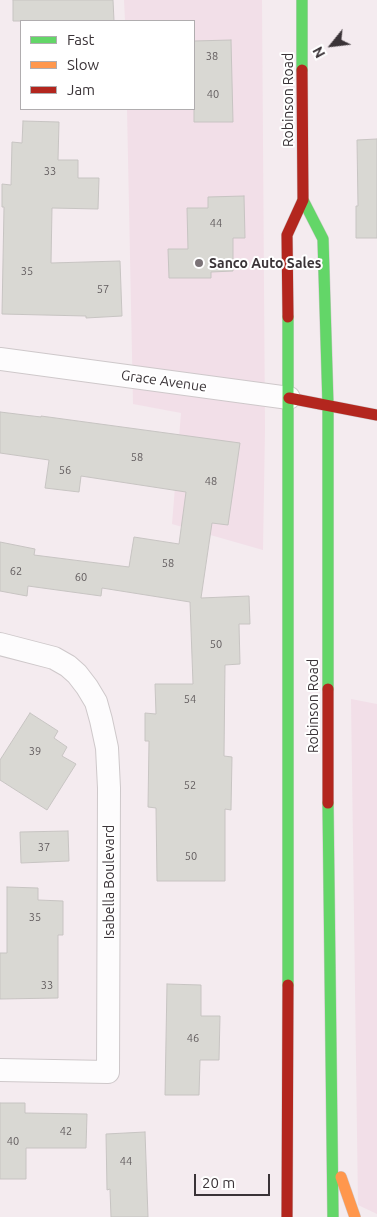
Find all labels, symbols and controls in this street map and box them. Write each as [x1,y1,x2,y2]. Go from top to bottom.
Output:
legend [20,20,195,110]
north arrow [307,20,357,70]
text: Fast [67,31,94,48]
text: N [309,44,328,61]
house number: 38 [206,49,218,63]
street label: Robinson Road [280,53,296,147]
text: Slow [67,56,99,73]
text: Jam [67,81,95,98]
house number: 40 [207,87,219,101]
house number: 33 [44,164,56,178]
house number: 44 [210,216,222,230]
place label: Sanco Auto Sales [209,255,321,271]
marker: Sanco Auto Sales [193,257,205,269]
house number: 35 [21,264,33,278]
house number: 57 [97,282,109,296]
street label: Grace Avenue [120,367,208,395]
house number: 58 [131,450,143,464]
house number: 56 [59,463,71,477]
house number: 48 [205,474,217,488]
house number: 58 [162,556,174,570]
house number: 62 [10,564,22,578]
house number: 60 [75,570,87,584]
house number: 50 [210,637,222,651]
street label: Robinson Road [305,659,321,753]
house number: 54 [184,692,196,706]
house number: 39 [29,744,41,758]
house number: 52 [184,778,196,792]
street label: Isabella Boulevard [101,825,117,939]
house number: 37 [38,840,50,854]
house number: 50 [185,849,197,863]
house number: 35 [29,910,41,924]
house number: 33 [41,978,53,992]
house number: 46 [187,1031,199,1045]
house number: 42 [60,1124,72,1138]
house number: 40 [7,1134,19,1148]
house number: 44 [120,1154,132,1168]
scale bar [197,1164,273,1196]
text: 20 m [202,1174,235,1191]

